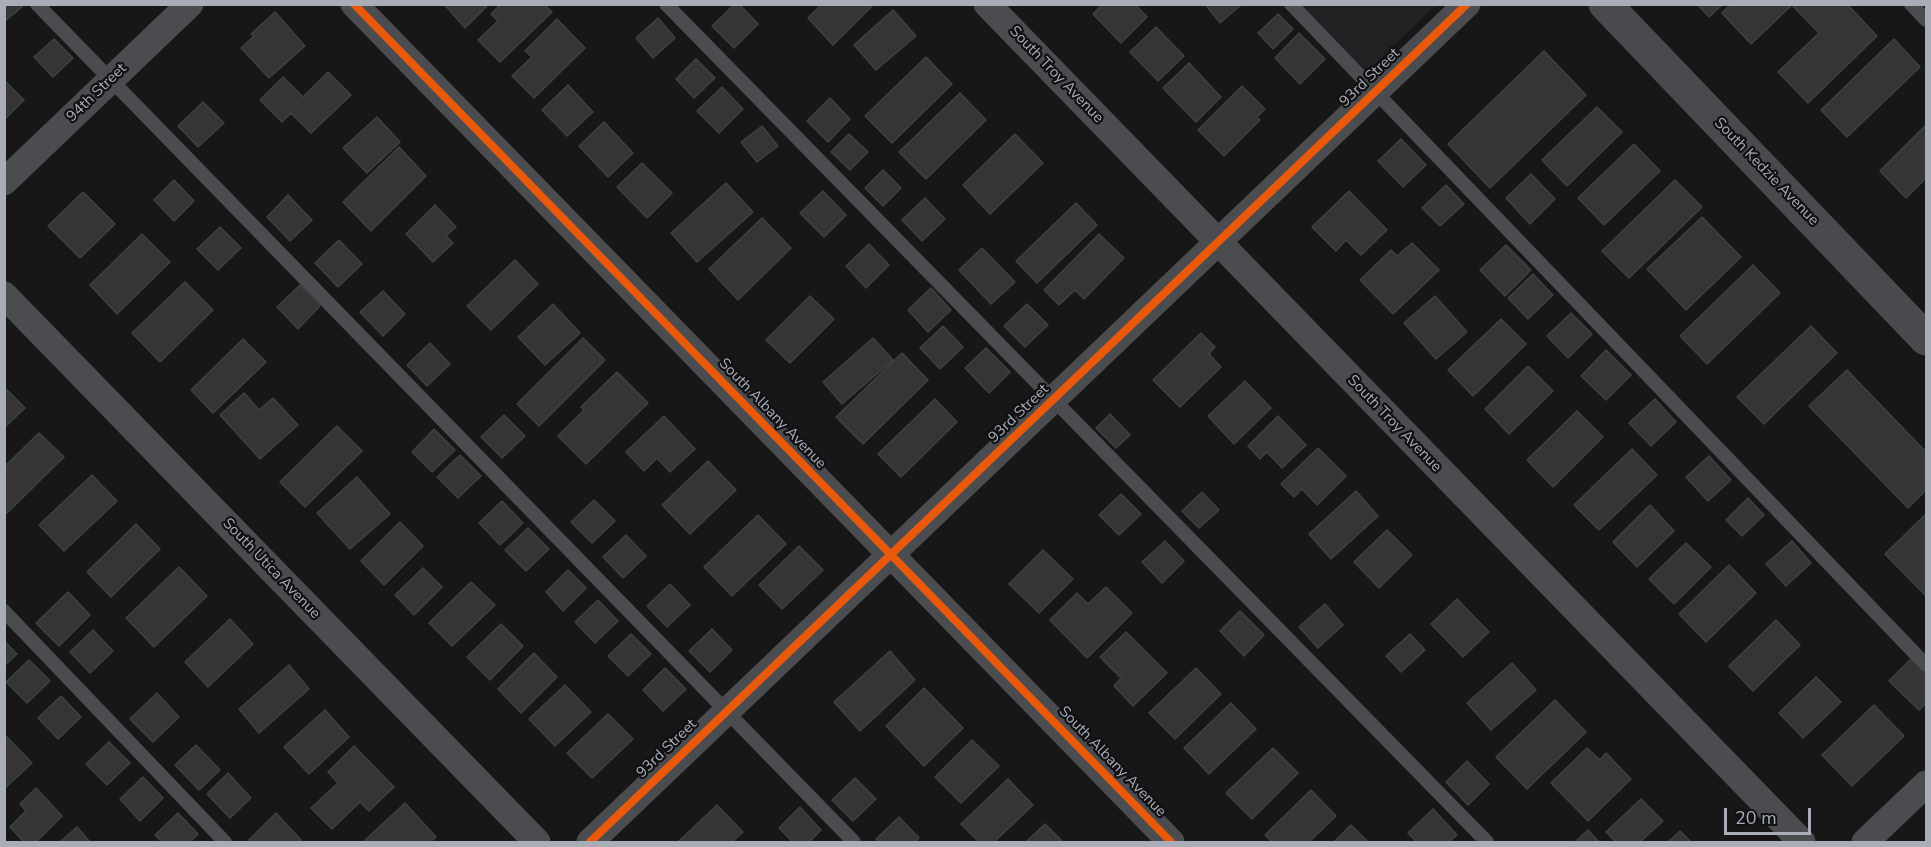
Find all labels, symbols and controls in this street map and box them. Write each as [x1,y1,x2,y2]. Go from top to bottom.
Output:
street label: South Troy Avenue [1005,23,1107,127]
street label: 93rd Street [1336,45,1404,111]
street label: 94th Street [63,60,131,126]
street label: South Kedzie Avenue [1710,114,1822,230]
street label: South Albany Avenue [715,355,829,473]
street label: South Troy Avenue [1343,372,1445,476]
street label: 93rd Street [985,381,1053,447]
street label: South Utica Avenue [218,515,324,623]
street label: South Albany Avenue [1055,703,1169,821]
street label: 93rd Street [633,716,701,782]
scale bar [1727,796,1814,834]
text: 20 m [1735,806,1777,830]

